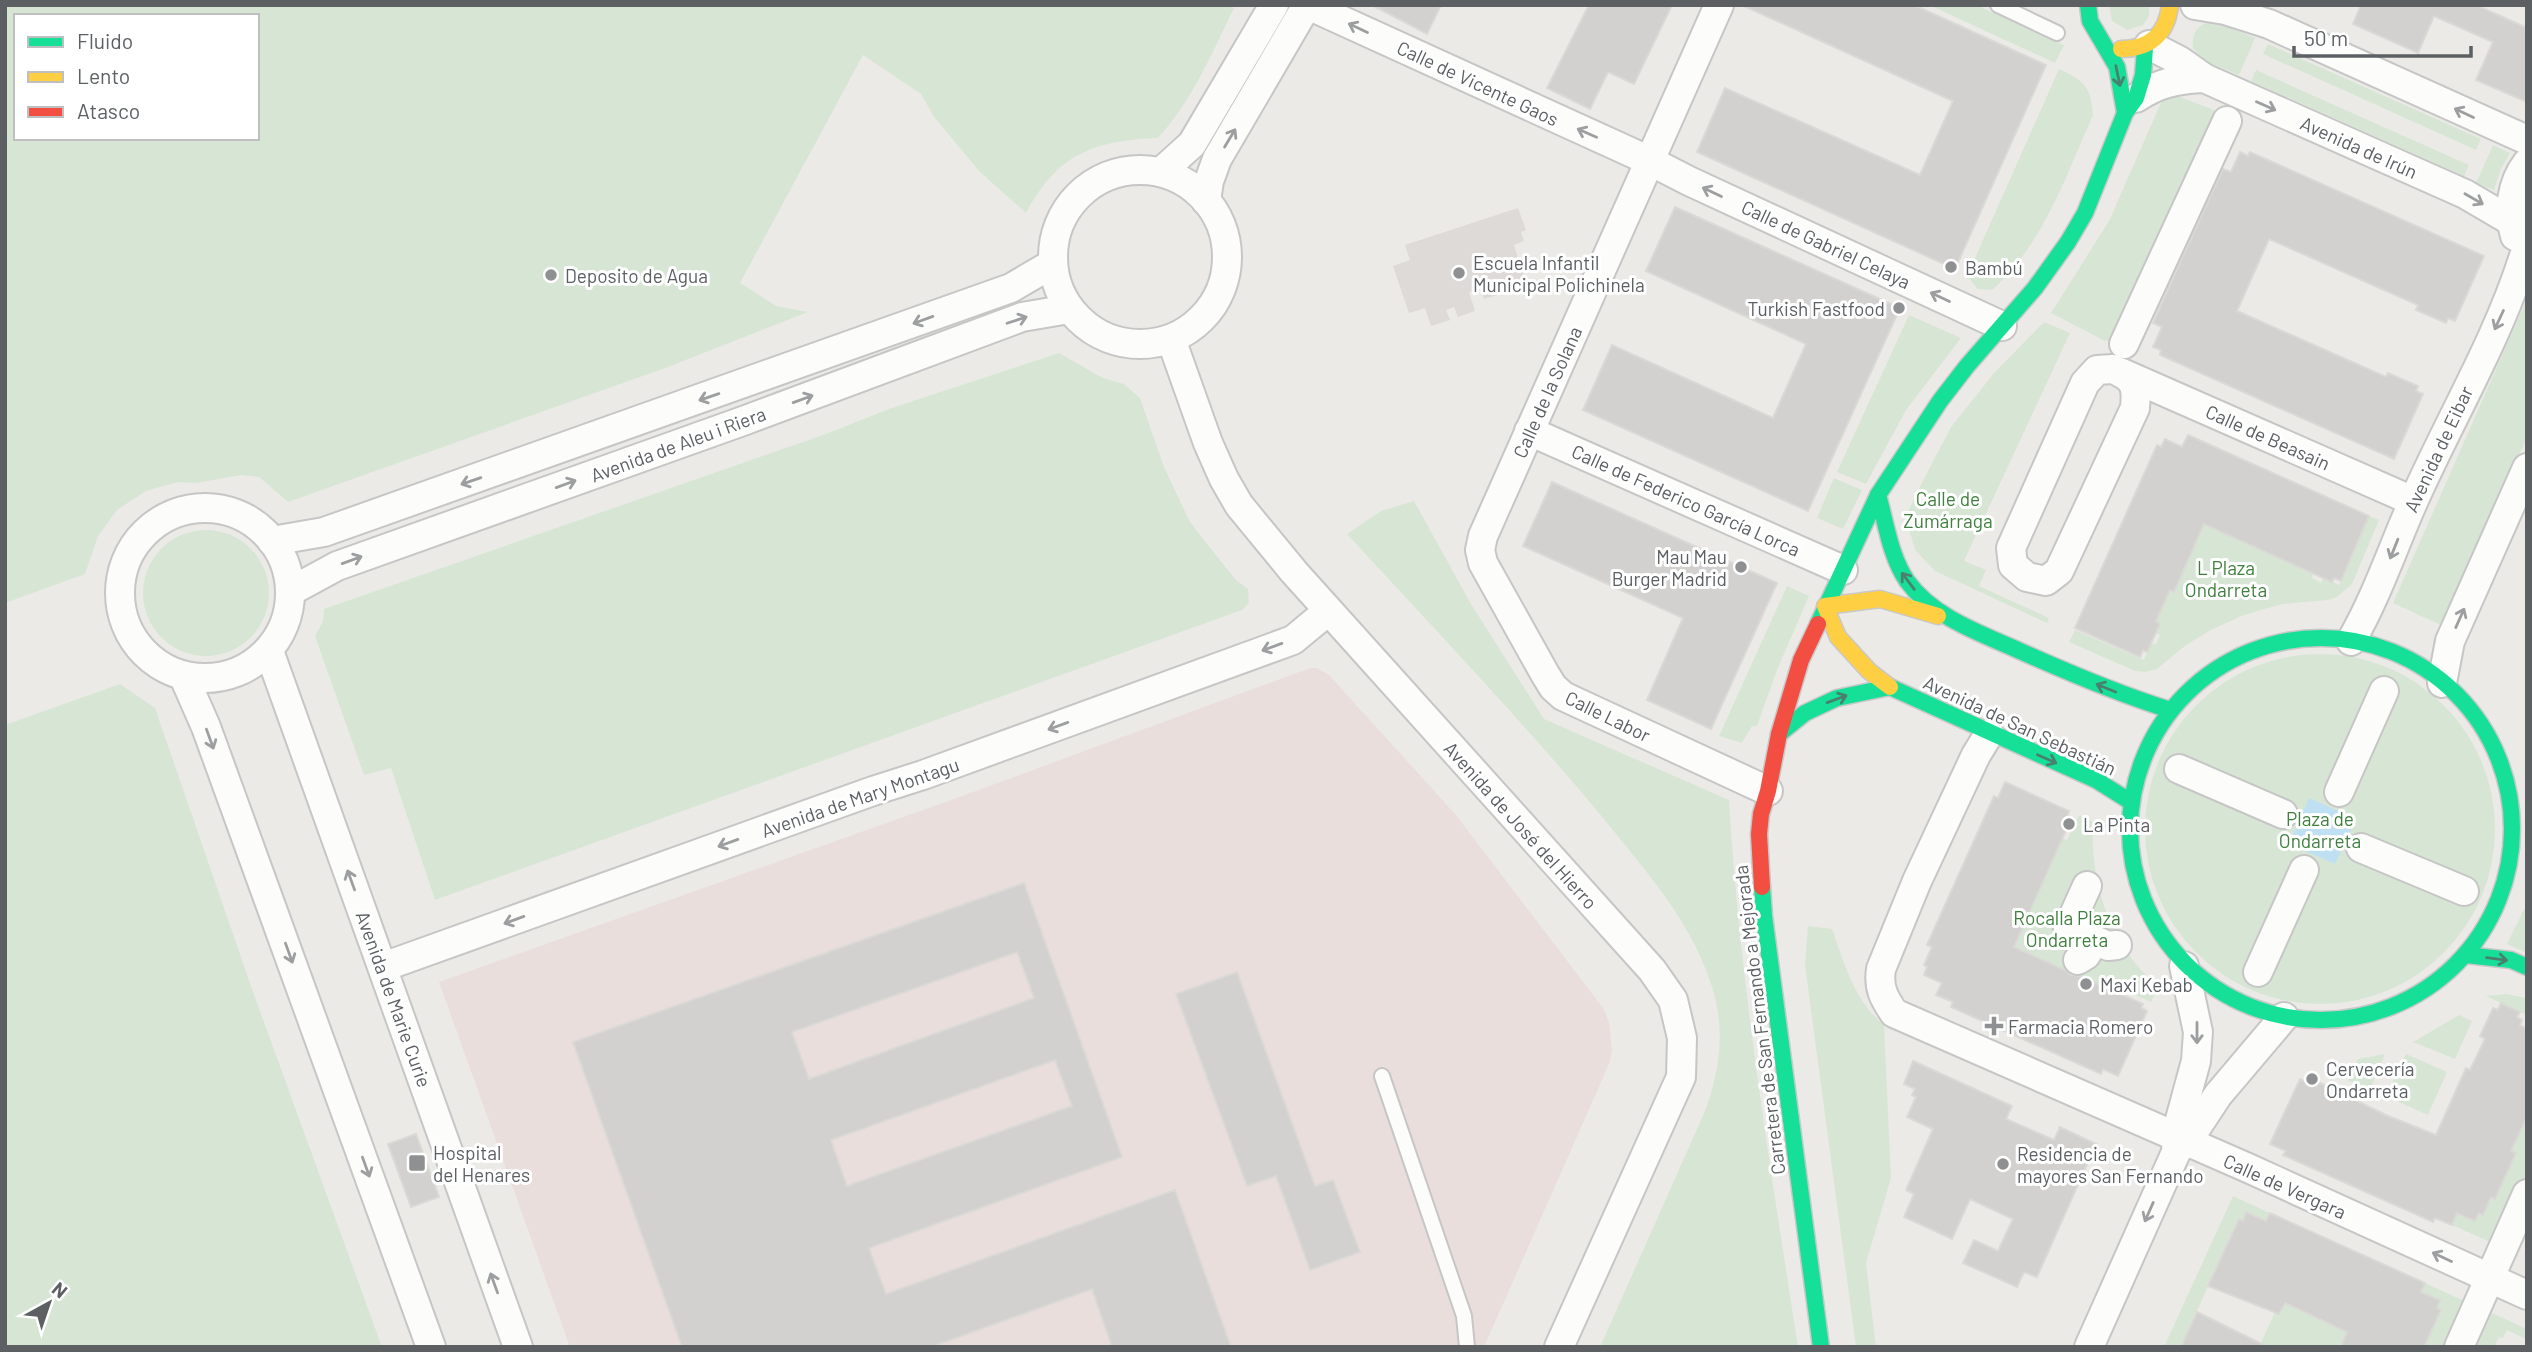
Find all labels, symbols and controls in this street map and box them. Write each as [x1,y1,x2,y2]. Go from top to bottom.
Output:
legend [14,14,259,140]
scale bar [2294,14,2471,58]
one-way arrow [1348,21,1369,34]
text: 50 m [2304,25,2348,50]
text: Fluido [77,28,133,53]
street label: Calle de Vicente Gaos [1394,35,1562,131]
text: Lento [77,63,130,88]
one-way arrow [2112,64,2126,87]
text: Atasco [77,98,140,123]
one-way arrow [2255,100,2276,113]
one-way arrow [2454,106,2475,119]
street label: Avenida de Irún [2297,111,2421,183]
one-way arrow [1577,126,1598,139]
one-way arrow [1223,128,1237,148]
one-way arrow [1701,185,1723,198]
one-way arrow [2463,192,2483,206]
street label: Calle de Gabriel Celaya [1738,195,1914,293]
place label: Escuela Infantil Municipal Polichinela [1473,251,1645,296]
place label: Bambú [1965,256,2023,279]
marker: Bambú [1943,259,1959,275]
place label: Deposito de Agua [565,264,708,287]
marker: Escuela Infantil Municipal Polichinela [1451,265,1467,281]
marker: Deposito de Agua [543,267,559,283]
one-way arrow [1930,290,1952,303]
place label: Turkish Fastfood [1747,297,1885,320]
marker: Turkish Fastfood [1891,300,1907,316]
one-way arrow [2492,309,2505,330]
one-way arrow [1005,313,1027,325]
one-way arrow [912,315,934,327]
street label: Calle de la Solana [1508,323,1586,461]
street label: Avenida de Eibar [2399,382,2477,516]
one-way arrow [792,391,814,404]
one-way arrow [698,392,720,404]
street label: Calle de Beasain [2202,399,2334,475]
street label: Avenida de Aleu i Riera [587,402,769,486]
street label: Calle de Federico García Lorca [1568,439,1804,561]
one-way arrow [460,476,482,488]
one-way arrow [555,477,577,490]
park label: Calle de Zumárraga [1903,487,1993,532]
one-way arrow [2387,537,2400,559]
place label: Mau Mau Burger Madrid [1612,545,1727,590]
one-way arrow [340,553,362,565]
park label: L Plaza Ondarreta [2185,556,2267,601]
marker: Mau Mau Burger Madrid [1733,559,1749,575]
one-way arrow [1901,572,1916,590]
one-way arrow [2454,608,2467,629]
one-way arrow [1261,642,1283,655]
street label: Avenida de San Sebastián [1920,670,2120,780]
one-way arrow [2095,681,2117,694]
street label: Calle Labor [1562,686,1654,746]
one-way arrow [1825,692,1847,704]
one-way arrow [1048,720,1070,733]
one-way arrow [205,728,217,750]
street label: Avenida de José del Hierro [1440,736,1602,914]
street label: Avenida de Mary Montagu [758,752,962,842]
one-way arrow [2036,753,2057,766]
park label: Plaza de Ondarreta [2279,807,2361,852]
place label: La Pinta [2083,813,2150,836]
marker: La Pinta [2061,816,2077,832]
one-way arrow [718,837,740,850]
street label: Carretera de San Fernando a Mejorada [1729,864,1789,1176]
one-way arrow [344,869,357,891]
park label: Rocalla Plaza Ondarreta [2013,906,2121,951]
street label: Avenida de Marie Curie [351,908,437,1090]
one-way arrow [504,915,526,927]
one-way arrow [284,941,296,963]
one-way arrow [2485,952,2508,965]
place label: Maxi Kebab [2100,973,2193,996]
marker: Maxi Kebab [2078,976,2094,992]
place label: Farmacia Romero [2008,1015,2153,1038]
marker: Farmacia Romero [1986,1018,2002,1034]
one-way arrow [2190,1021,2204,1044]
place label: Cervecería Ondarreta [2326,1057,2415,1102]
marker: Cervecería Ondarreta [2304,1071,2320,1087]
place label: Hospital del Henares [433,1141,530,1186]
place label: Residencia de mayores San Fernando [2017,1142,2204,1187]
street label: Calle de Vergara [2220,1149,2350,1223]
marker: Hospital del Henares [407,1153,427,1173]
one-way arrow [361,1155,373,1177]
marker: Residencia de mayores San Fernando [1995,1156,2011,1172]
one-way arrow [2142,1201,2155,1222]
one-way arrow [2432,1250,2453,1263]
north arrow [14,1268,84,1338]
one-way arrow [487,1272,500,1294]
text: N [48,1277,72,1302]

